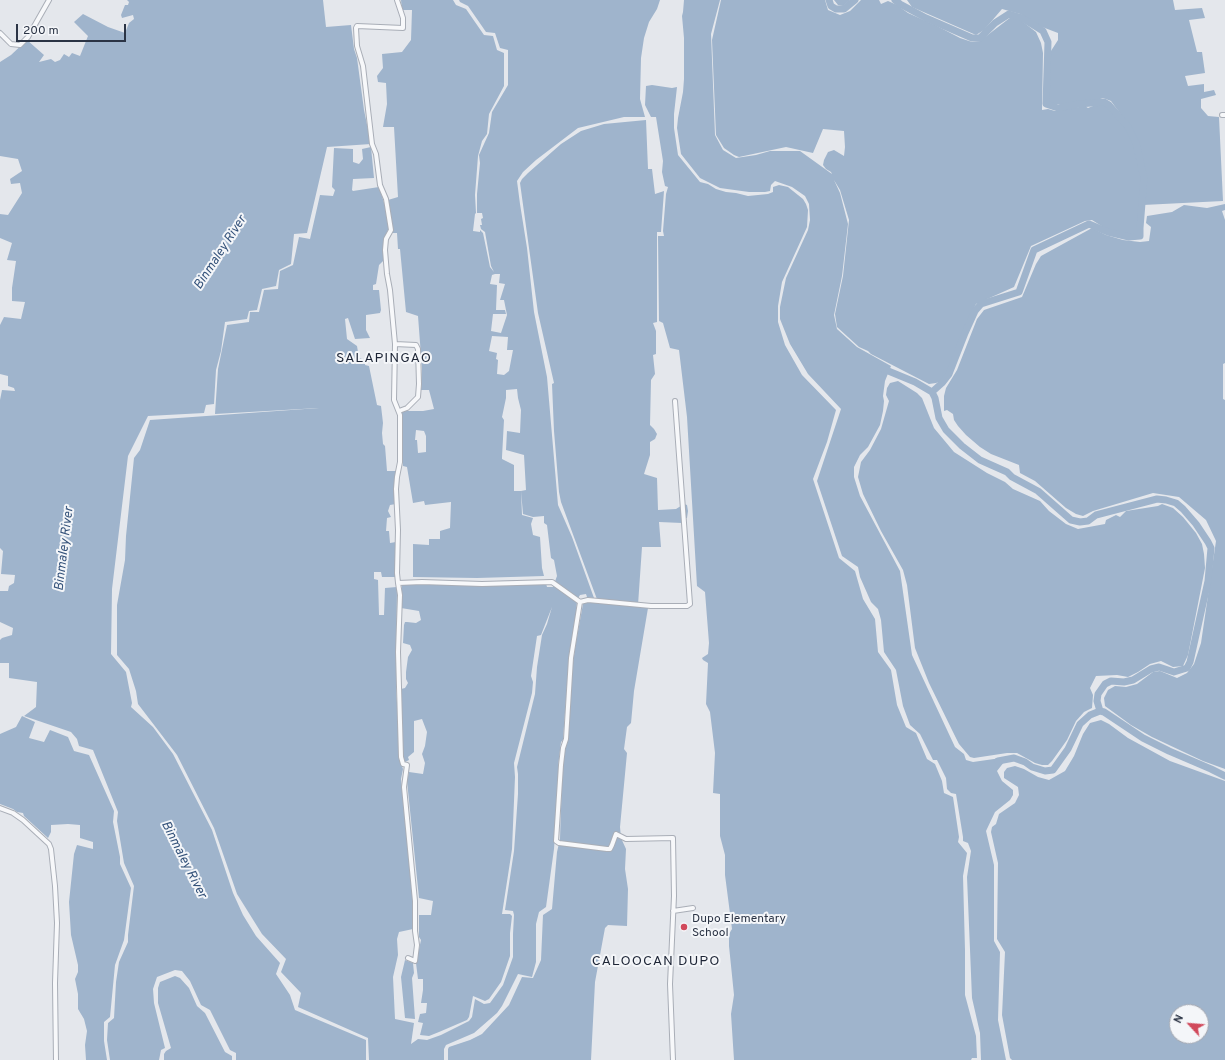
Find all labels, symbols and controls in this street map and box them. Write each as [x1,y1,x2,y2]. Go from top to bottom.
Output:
scale bar [18,16,128,42]
text: 200 m [23,23,59,39]
water label: Binmaley River [191,213,251,293]
district label: SALAPINGAO [336,351,432,367]
water label: Binmaley River [52,506,78,592]
water label: Binmaley River [157,819,209,901]
place label: Dupo Elementary School [692,913,786,941]
marker: Dupo Elementary School [679,922,689,932]
district label: CALOOCAN DUPO [592,954,720,970]
north arrow [1169,1004,1209,1044]
text: N [1171,1013,1187,1026]

